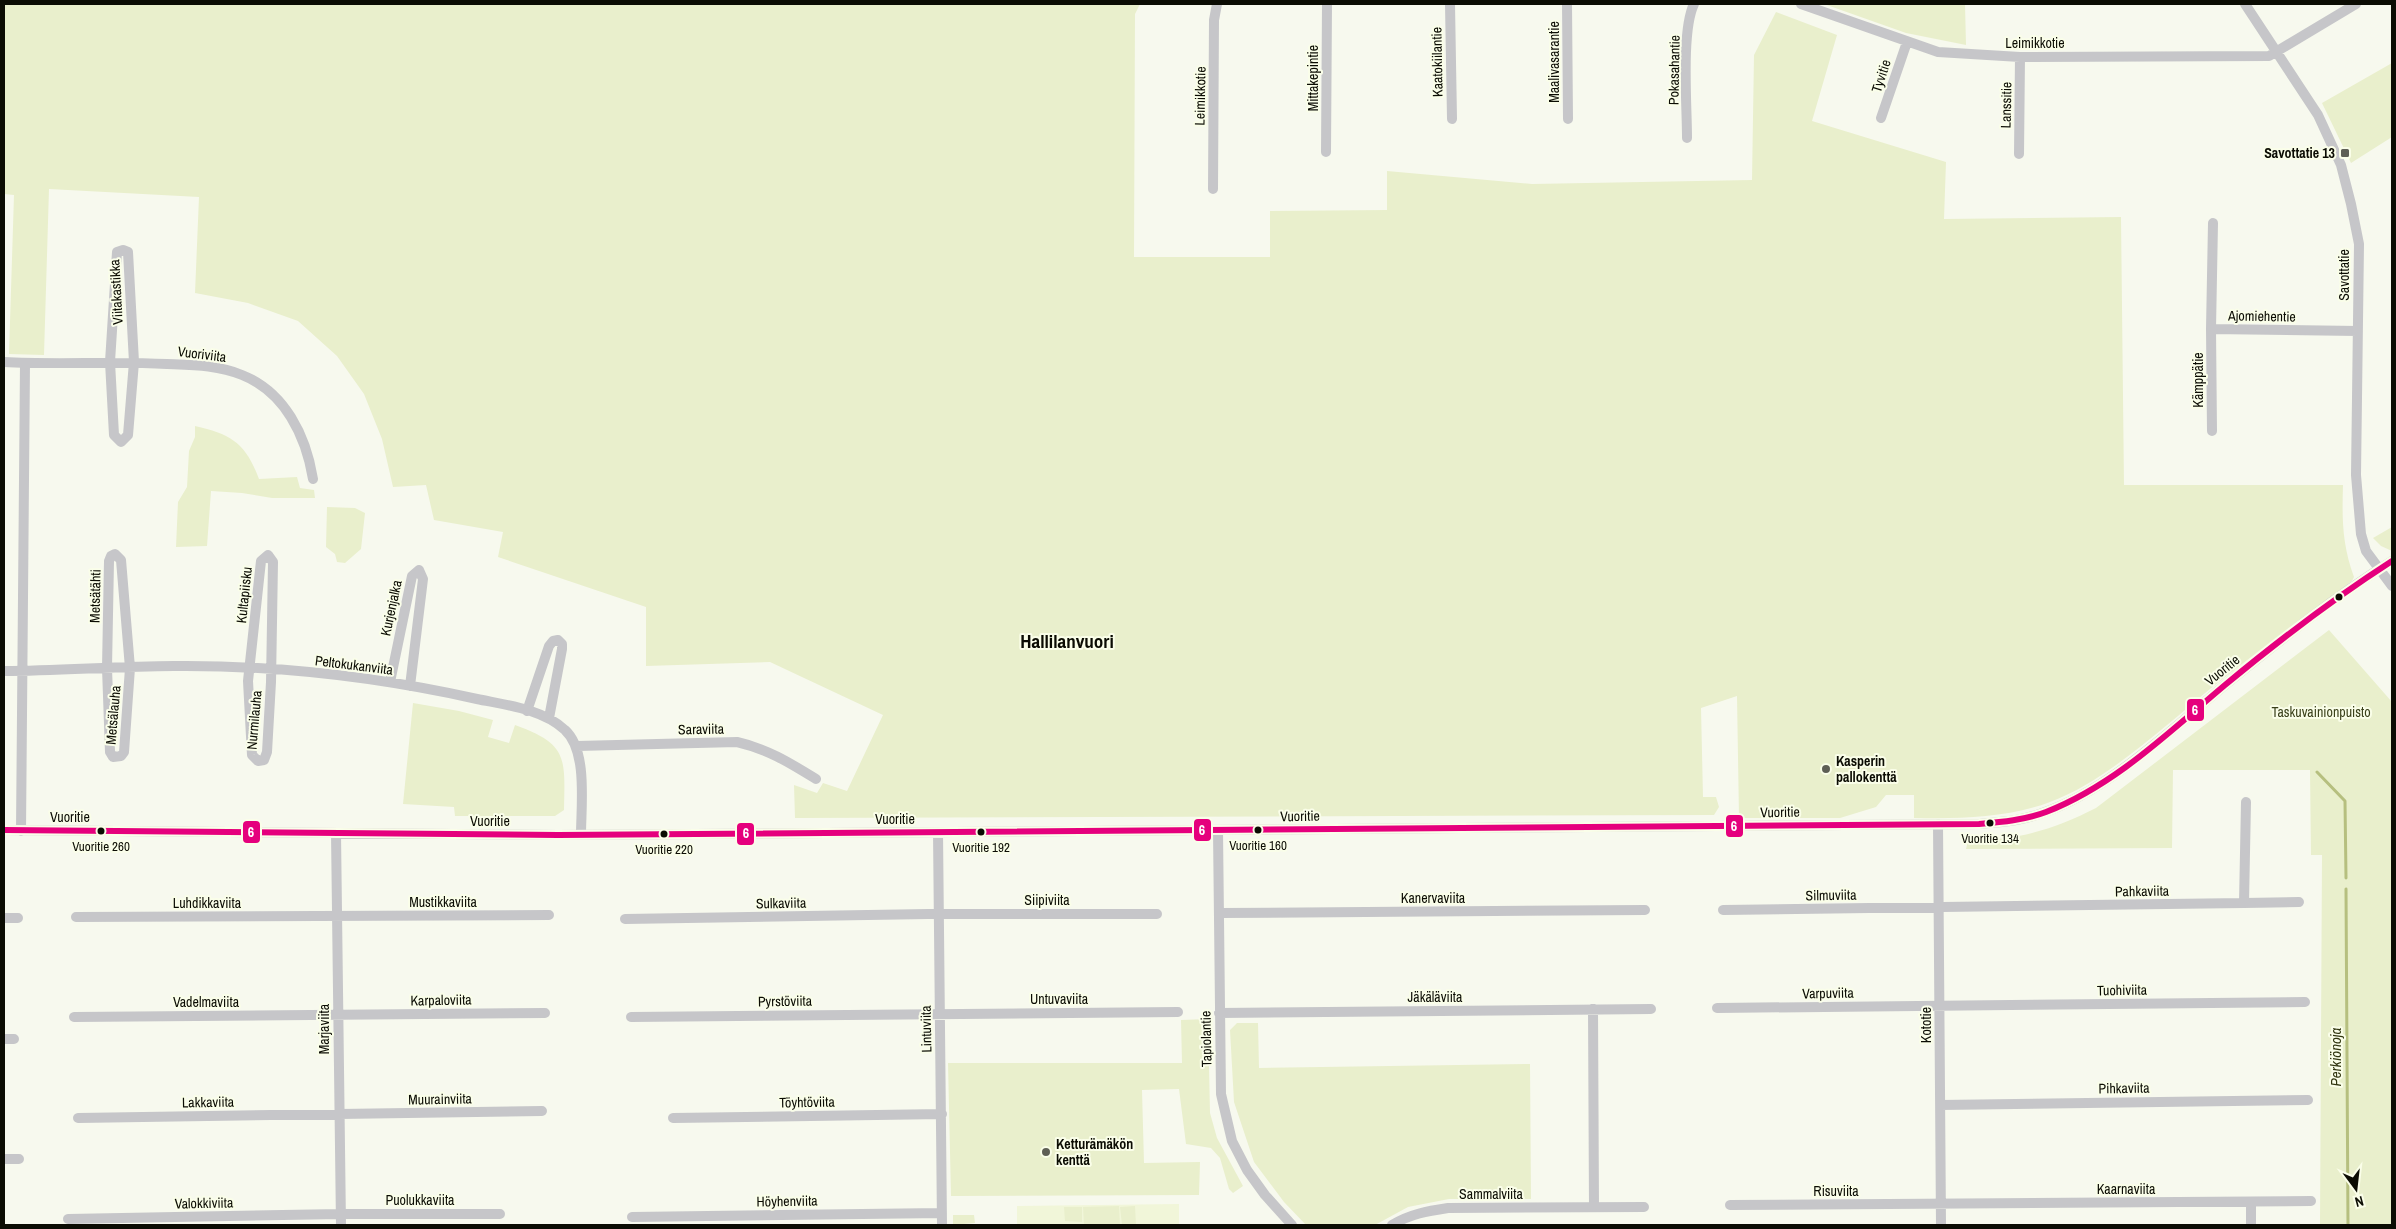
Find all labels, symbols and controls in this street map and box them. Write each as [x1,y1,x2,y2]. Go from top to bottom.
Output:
street label: Maalivasarantie [1545,21,1563,103]
street label: Kaatokiilantie [1427,27,1447,97]
street label: Leimikkotie [2005,34,2065,52]
street label: Pokasahantie [1664,35,1684,105]
street label: Mittakepintie [1304,45,1322,111]
street label: Tyvitie [1867,57,1895,95]
street label: Leimikkotie [1190,66,1210,126]
street label: Lanssitie [1997,82,2015,128]
place label: Savottatie 13 [2264,144,2335,162]
marker: Savottatie 13 [2339,147,2351,159]
street label: Savottatie [2335,249,2353,301]
street label: Viitakastikka [105,258,127,325]
street label: Ajomiehentie [2227,306,2296,326]
street label: Vuoriviita [177,342,228,366]
street label: Kämppätie [2189,352,2207,408]
street label: Kultapiisku [232,566,256,624]
street label: Metsätähti [86,569,104,623]
street label: Kurjenjalka [376,578,406,638]
unlabelled marker [2334,592,2344,602]
district label: Hallilanvuori [1020,628,1114,654]
street label: Vuoritie [2201,650,2243,690]
street label: Peltokukanviita [314,651,395,679]
street label: Metsälauha [101,684,125,745]
street label: Nurmilauha [242,689,266,750]
line badge: 6 [2186,698,2205,722]
text: 6 [2192,701,2198,719]
park label: Taskuvainionpuisto [2271,703,2371,721]
street label: Saraviita [678,720,725,738]
place label: Kasperin pallokenttä [1836,752,1897,786]
marker: Kasperin pallokenttä [1820,763,1832,775]
street label: Vuoritie [1760,803,1800,821]
street label: Vuoritie [1280,807,1320,825]
street label: Vuoritie [50,808,90,826]
street label: Vuoritie [875,810,915,828]
street label: Vuoritie [470,812,510,830]
line badge: 6 [1725,814,1744,838]
text: 6 [1731,817,1737,835]
line badge: 6 [1193,818,1212,842]
marker: Vuoritie 134 [1985,818,1995,828]
line badge: 6 [242,820,261,844]
text: 6 [1199,821,1205,839]
line badge: 6 [736,822,755,846]
text: 6 [248,823,254,841]
text: 6 [743,824,749,842]
marker: Vuoritie 160 [1253,825,1263,835]
marker: Vuoritie 260 [96,826,106,836]
marker: Vuoritie 192 [976,827,986,837]
marker: Vuoritie 220 [659,829,669,839]
place label: Vuoritie 134 [1961,830,2019,847]
place label: Vuoritie 160 [1229,837,1287,854]
place label: Vuoritie 260 [72,838,130,855]
place label: Vuoritie 192 [952,839,1010,856]
place label: Vuoritie 220 [635,841,693,858]
street label: Pahkaviita [2115,882,2170,900]
street label: Silmuviita [1805,886,1857,904]
street label: Kanervaviita [1401,889,1466,907]
street label: Siipiviita [1024,891,1070,909]
street label: Mustikkaviita [409,893,477,911]
street label: Luhdikkaviita [173,894,242,912]
street label: Sulkaviita [756,894,807,912]
street label: Tuohiviita [2097,981,2148,999]
street label: Varpuviita [1802,984,1855,1002]
street label: Jäkäläviita [1408,988,1463,1006]
street label: Karpaloviita [410,990,472,1010]
street label: Untuvaviita [1030,990,1089,1008]
street label: Pyrstöviita [758,992,813,1010]
street label: Vadelmaviita [173,993,240,1011]
street label: Marjaviita [315,1003,333,1054]
street label: Lintuviita [917,1005,935,1053]
street label: Kototie [1917,1007,1935,1043]
street label: Tapiolantie [1197,1011,1215,1067]
water label: Perkiönoja [2325,1027,2346,1086]
street label: Pihkaviita [2098,1079,2150,1097]
street label: Muurainviita [408,1089,473,1109]
street label: Lakkaviita [182,1093,235,1111]
street label: Töyhtöviita [779,1093,836,1111]
place label: Ketturämäkön kenttä [1056,1135,1133,1169]
marker: Ketturämäkön kenttä [1040,1146,1052,1158]
north arrow [2331,1164,2381,1214]
street label: Kaarnaviita [2097,1180,2156,1198]
street label: Risuviita [1813,1182,1859,1200]
street label: Sammalviita [1459,1185,1524,1203]
street label: Puolukkaviita [386,1191,455,1209]
street label: Höyhenviita [756,1191,818,1211]
text: N [2353,1192,2366,1211]
street label: Valokkiviita [175,1193,234,1213]

